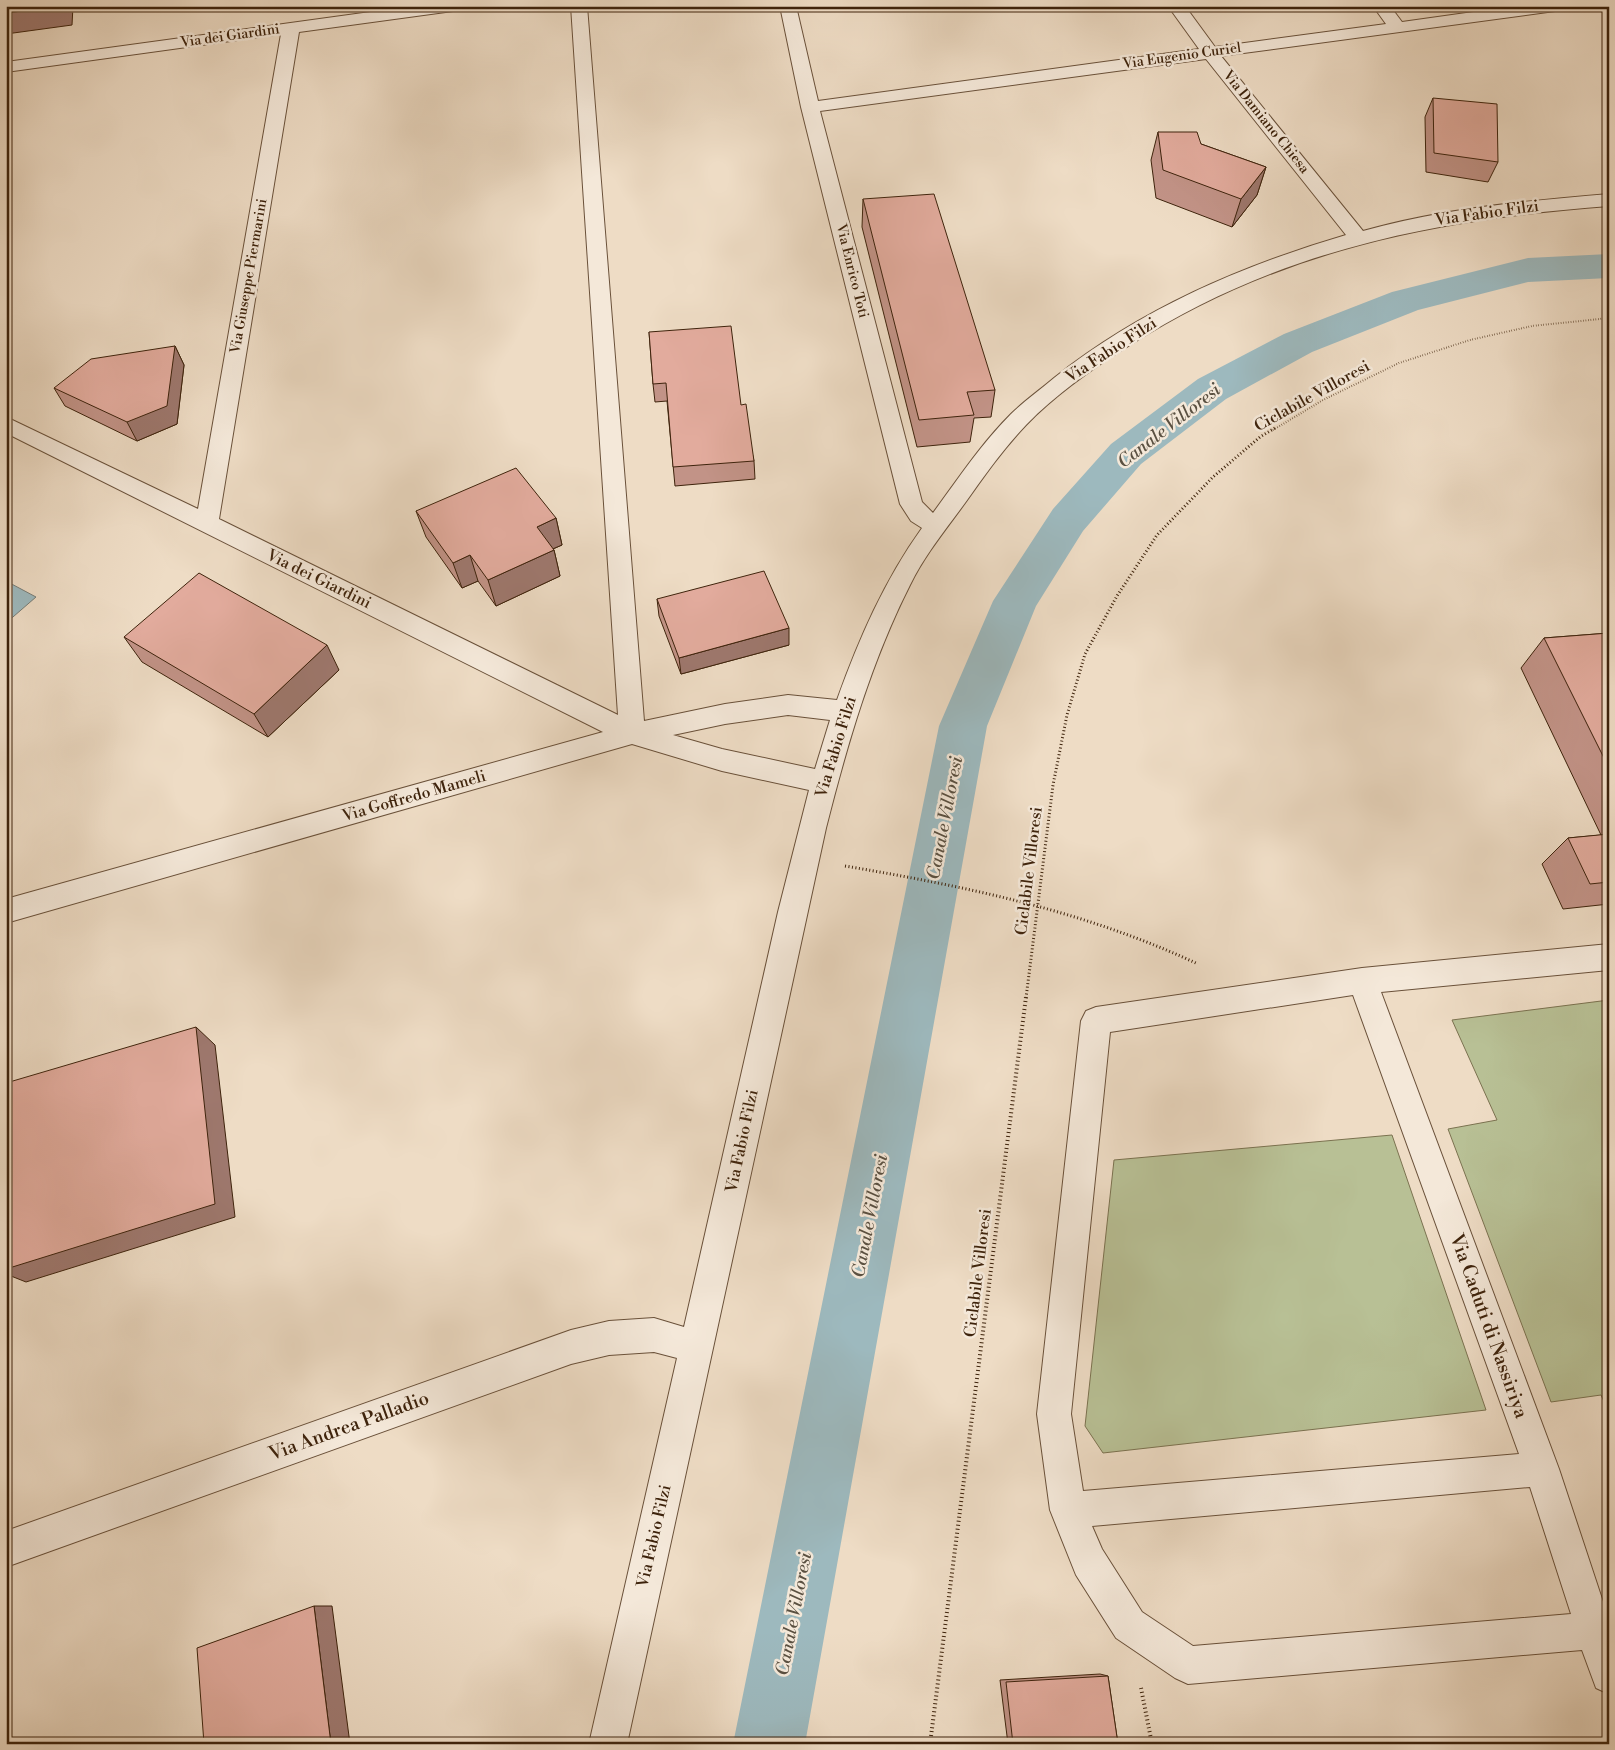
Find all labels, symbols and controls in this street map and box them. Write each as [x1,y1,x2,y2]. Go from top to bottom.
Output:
street label: Via dei Giardini [178,20,281,52]
street label: Via Eugenio Curiel [1121,39,1242,73]
street label: Via Damiano Chiesa [1218,66,1314,178]
street label: Via Fabio Filzi [1433,196,1540,230]
street label: Via Giuseppe Piermarini [226,197,272,356]
street label: Via Enrico Toti [831,221,872,320]
street label: Via Fabio Filzi [1061,313,1160,387]
street label: Ciclabile Villoresi [1251,356,1373,436]
water label: Canale Villoresi [1113,378,1226,474]
street label: Via dei Giardini [262,545,375,613]
street label: Via Fabio Filzi [811,694,861,801]
water label: Canale Villoresi [922,754,968,882]
street label: Via Goffredo Mameli [339,766,488,826]
street label: Ciclabile Villoresi [1011,806,1047,936]
street label: Via Fabio Filzi [721,1088,763,1195]
water label: Canale Villoresi [847,1152,893,1280]
street label: Ciclabile Villoresi [960,1208,996,1338]
street label: Via Caduti di Nassiriya [1444,1230,1534,1422]
street label: Via Andrea Palladio [265,1386,432,1466]
street label: Via Fabio Filzi [632,1483,676,1590]
water label: Canale Villoresi [771,1550,817,1678]

